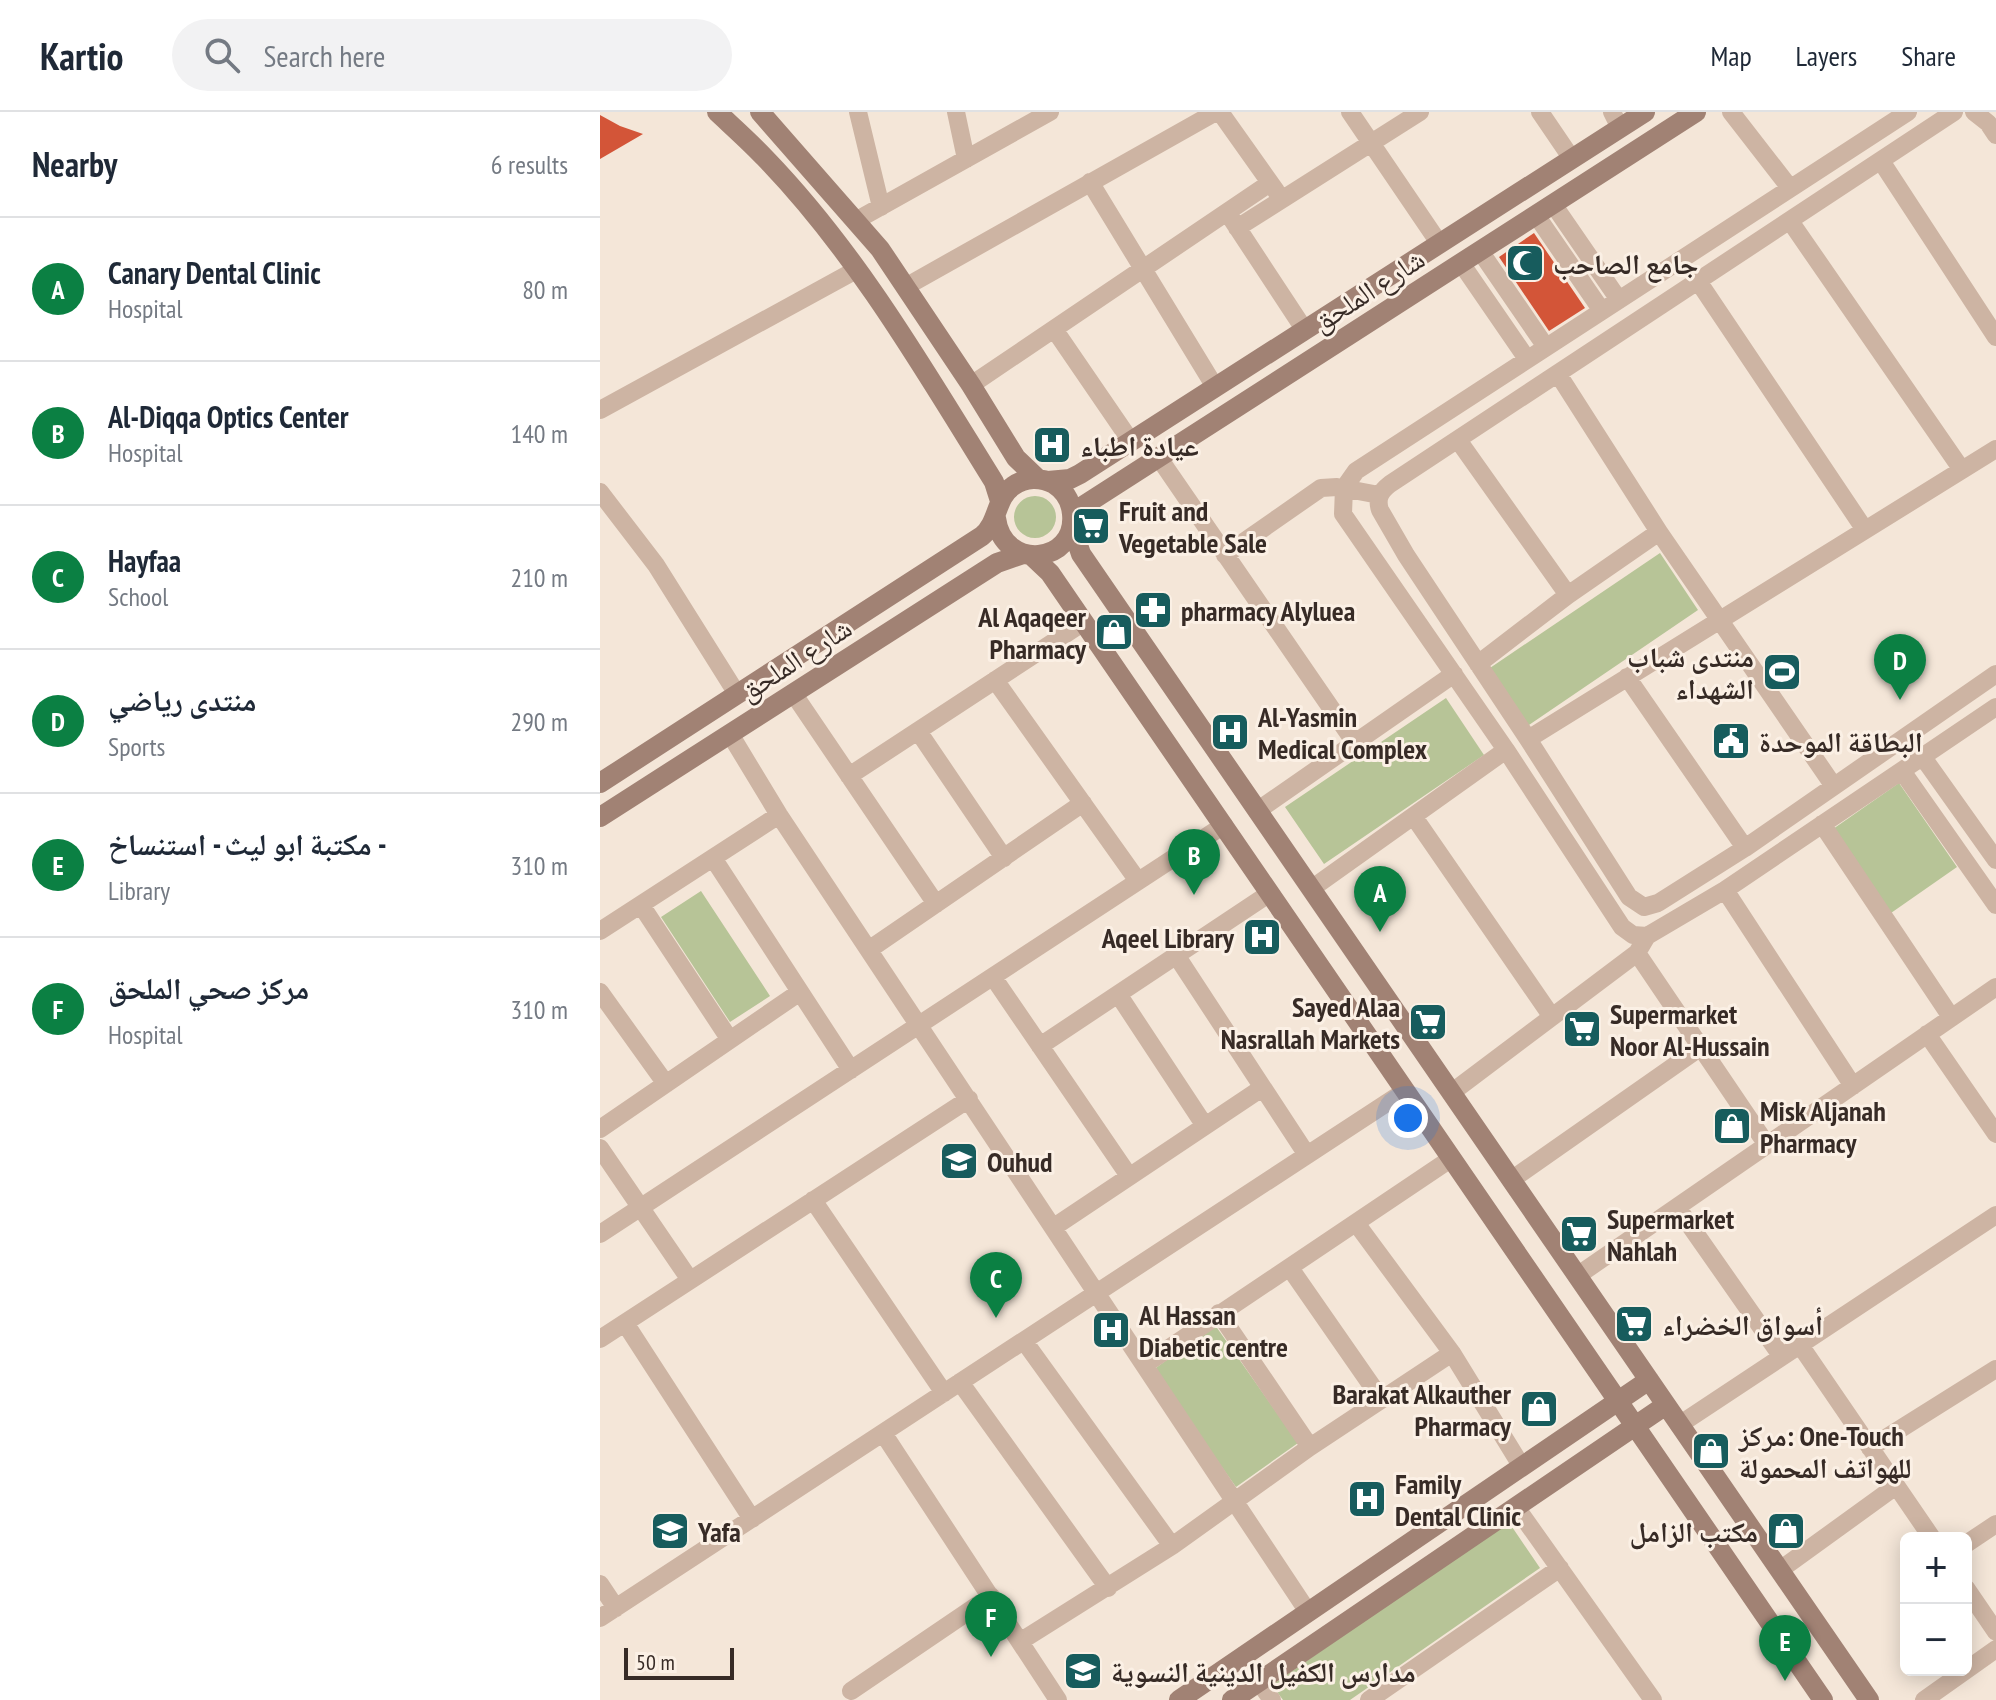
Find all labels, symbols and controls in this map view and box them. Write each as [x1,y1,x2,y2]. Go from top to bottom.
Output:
search box [172,19,732,91]
text: Kartio [40,31,124,80]
icon: search [200,33,244,77]
text: Search here [264,36,385,75]
text: Map [1710,37,1752,74]
text: Layers [1796,37,1857,74]
text: Share [1901,37,1956,74]
text: Nearby [32,142,117,186]
text: 6 results [491,148,568,181]
street label: شارع الملحق [1305,240,1431,340]
mosque icon: جامع الصاحب [1504,242,1546,284]
place label: جامع الصاحب [1553,245,1698,283]
text: Canary Dental Clinic [108,253,321,292]
text: A [51,273,65,306]
text: 80 m [522,273,568,306]
text: Hospital [108,292,183,325]
text: Al-Diqqa Optics Center [108,397,349,436]
text: B [52,417,64,450]
text: 140 m [510,417,568,450]
hospital icon: عيادة اطباء [1031,424,1073,466]
place label: عيادة اطباء [1080,427,1199,464]
text: Hospital [108,436,183,469]
place label: Fruit and Vegetable Sale [1118,492,1267,561]
supermarket icon: Fruit and Vegetable Sale [1070,505,1112,547]
text: Hayfaa [108,541,181,580]
text: C [52,561,64,594]
text: 210 m [510,561,568,594]
text: School [108,580,168,613]
pharmacy icon: pharmacy Alyluea [1132,589,1174,631]
place label: pharmacy Alyluea [1181,592,1355,629]
place label: Al Aqaqeer Pharmacy [977,598,1087,667]
street label: شارع الملحق [732,609,858,709]
shop icon: Al Aqaqeer Pharmacy [1093,611,1135,653]
pin: D [1874,634,1926,700]
place label: منتدى شباب الشهداء [1627,638,1754,707]
sports icon: منتدى شباب الشهداء [1761,651,1803,693]
text: منتدى رياضي [108,680,256,719]
place label: Al-Yasmin Medical Complex [1257,698,1428,767]
text: D [51,705,65,738]
text: 290 m [510,705,568,738]
hospital icon: Al-Yasmin Medical Complex [1209,711,1251,753]
public building icon: البطاقة الموحدة [1710,720,1752,762]
place label: البطاقة الموحدة [1759,723,1923,760]
text: Sports [108,730,165,763]
text: مكتبة ابو ليث - استنساخ - [108,824,385,863]
pin: B [1168,829,1220,895]
text: E [52,849,64,882]
text: 310 m [510,849,568,882]
pin: A [1354,866,1406,932]
text: Library [108,874,170,907]
hospital icon: Aqeel Library [1241,916,1283,958]
place label: Aqeel Library [1101,919,1235,956]
text: مركز صحي الملحق [108,968,309,1007]
place label: Sayed Alaa Nasrallah Markets [1221,988,1400,1057]
text: F [53,993,63,1026]
text: 310 m [510,993,568,1026]
place label: Supermarket Noor Al-Hussain [1610,995,1770,1064]
supermarket icon: Sayed Alaa Nasrallah Markets [1407,1001,1449,1043]
supermarket icon: Supermarket Noor Al-Hussain [1561,1008,1603,1050]
text: Hospital [108,1018,183,1051]
place label: Misk Aljanah Pharmacy [1760,1092,1886,1161]
your location [1388,1098,1428,1138]
shop icon: Misk Aljanah Pharmacy [1711,1105,1753,1147]
school or university icon: Ouhud [938,1140,980,1182]
place label: Ouhud [987,1143,1053,1180]
place label: Supermarket Nahlah [1607,1200,1734,1269]
supermarket icon: Supermarket Nahlah [1558,1213,1600,1255]
pin: C [970,1252,1022,1318]
place label: Al Hassan Diabetic centre [1138,1296,1288,1365]
supermarket icon: أسواق الخضراء [1613,1303,1655,1345]
place label: أسواق الخضراء [1662,1306,1823,1343]
hospital icon: Al Hassan Diabetic centre [1090,1309,1132,1351]
place label: Barakat Alkauther Pharmacy [1333,1375,1512,1444]
shop icon: Barakat Alkauther Pharmacy [1518,1388,1560,1430]
place label: مركز: One-Touch للهواتف المحمولة [1738,1417,1912,1486]
shop icon: مركز: One-Touch للهواتف المحمولة [1690,1430,1732,1472]
place label: Family Dental Clinic [1395,1465,1521,1534]
hospital icon: Family Dental Clinic [1346,1478,1388,1520]
school or university icon: Yafa [649,1510,691,1552]
shop icon: مكتب الزامل [1765,1510,1807,1552]
place label: Yafa [697,1513,741,1550]
place label: مكتب الزامل [1629,1513,1758,1550]
map controls [1900,1532,1972,1676]
button: + [1900,1532,1972,1604]
pin: F [965,1591,1017,1657]
button: − [1900,1604,1972,1676]
pin: E [1759,1615,1811,1681]
scale bar [624,1644,734,1680]
text: 50 m [636,1648,675,1676]
school or university icon: مدارس الكفيل الدينية النسوية [1062,1650,1104,1692]
place label: مدارس الكفيل الدينية النسوية [1111,1653,1416,1690]

